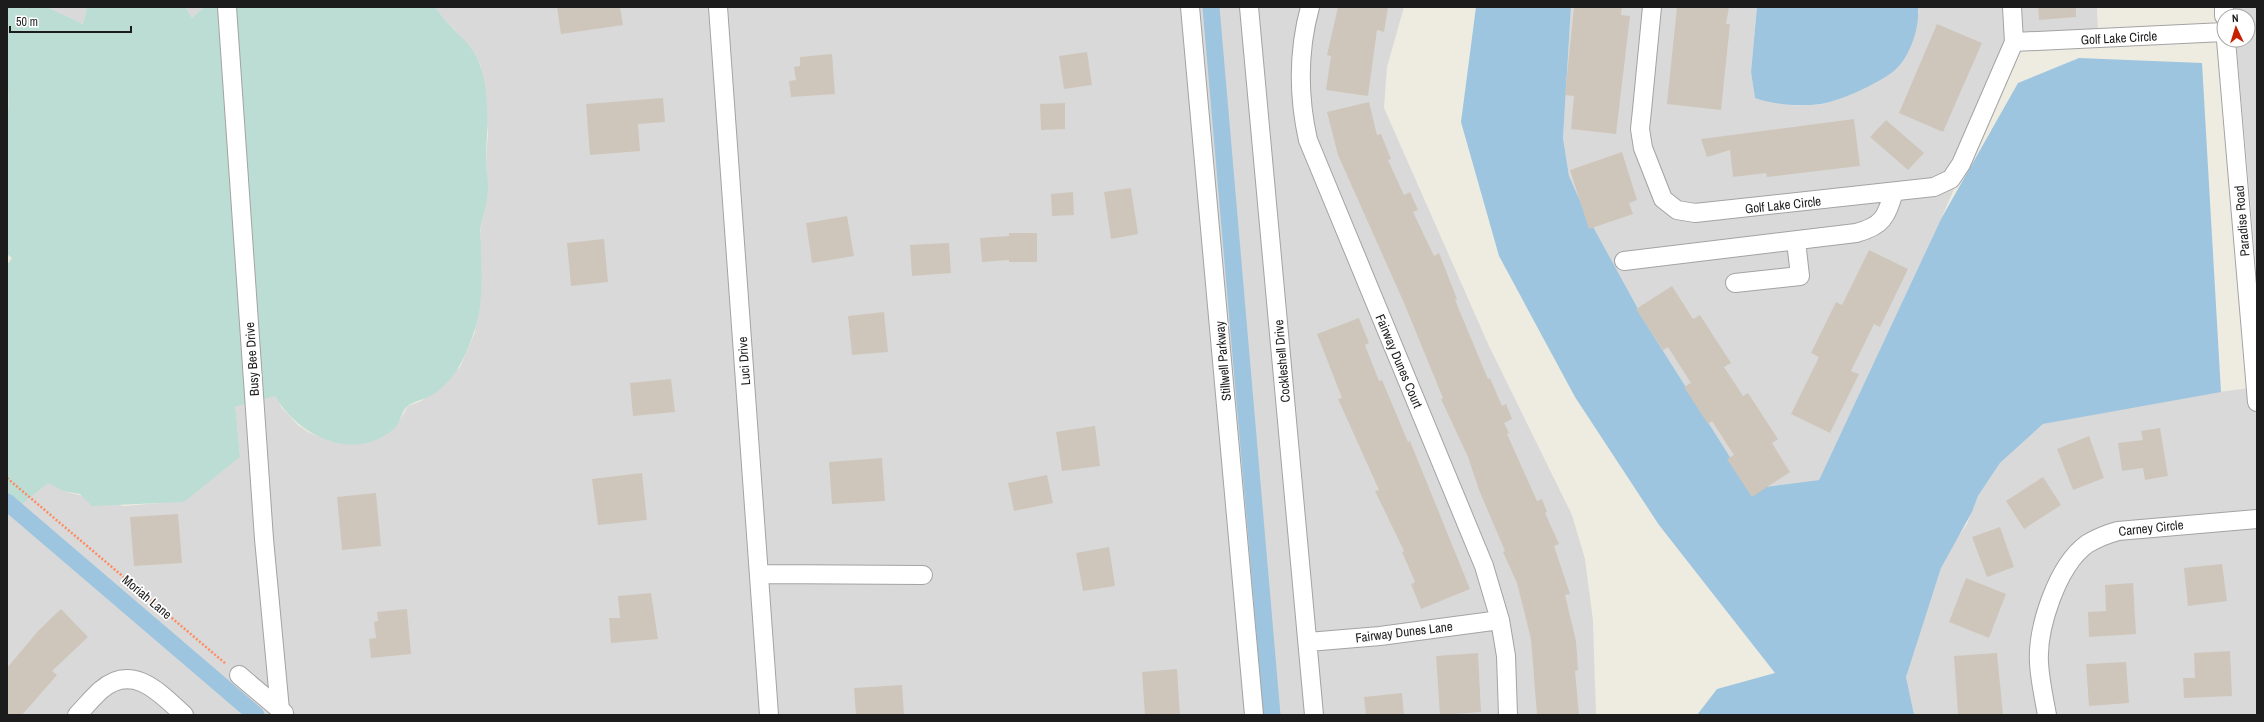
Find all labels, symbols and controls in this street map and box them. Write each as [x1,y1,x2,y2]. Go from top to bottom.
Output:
scale bar [10,8,131,34]
north arrow [2216,8,2256,48]
text: N [2232,11,2239,25]
text: 50 m [16,14,38,30]
street label: Golf Lake Circle [2080,28,2158,48]
street label: Paradise Road [2230,185,2254,257]
street label: Golf Lake Circle [1744,193,1822,217]
street label: Fairway Dunes Court [1372,312,1426,410]
street label: Cockleshell Drive [1270,319,1294,403]
street label: Stillwell Parkway [1211,320,1235,402]
street label: Busy Bee Drive [241,321,263,397]
street label: Luci Drive [734,336,754,386]
street label: Carney Circle [2118,516,2184,540]
street label: Moriah Lane [119,571,175,623]
street label: Fairway Dunes Lane [1354,618,1454,646]

